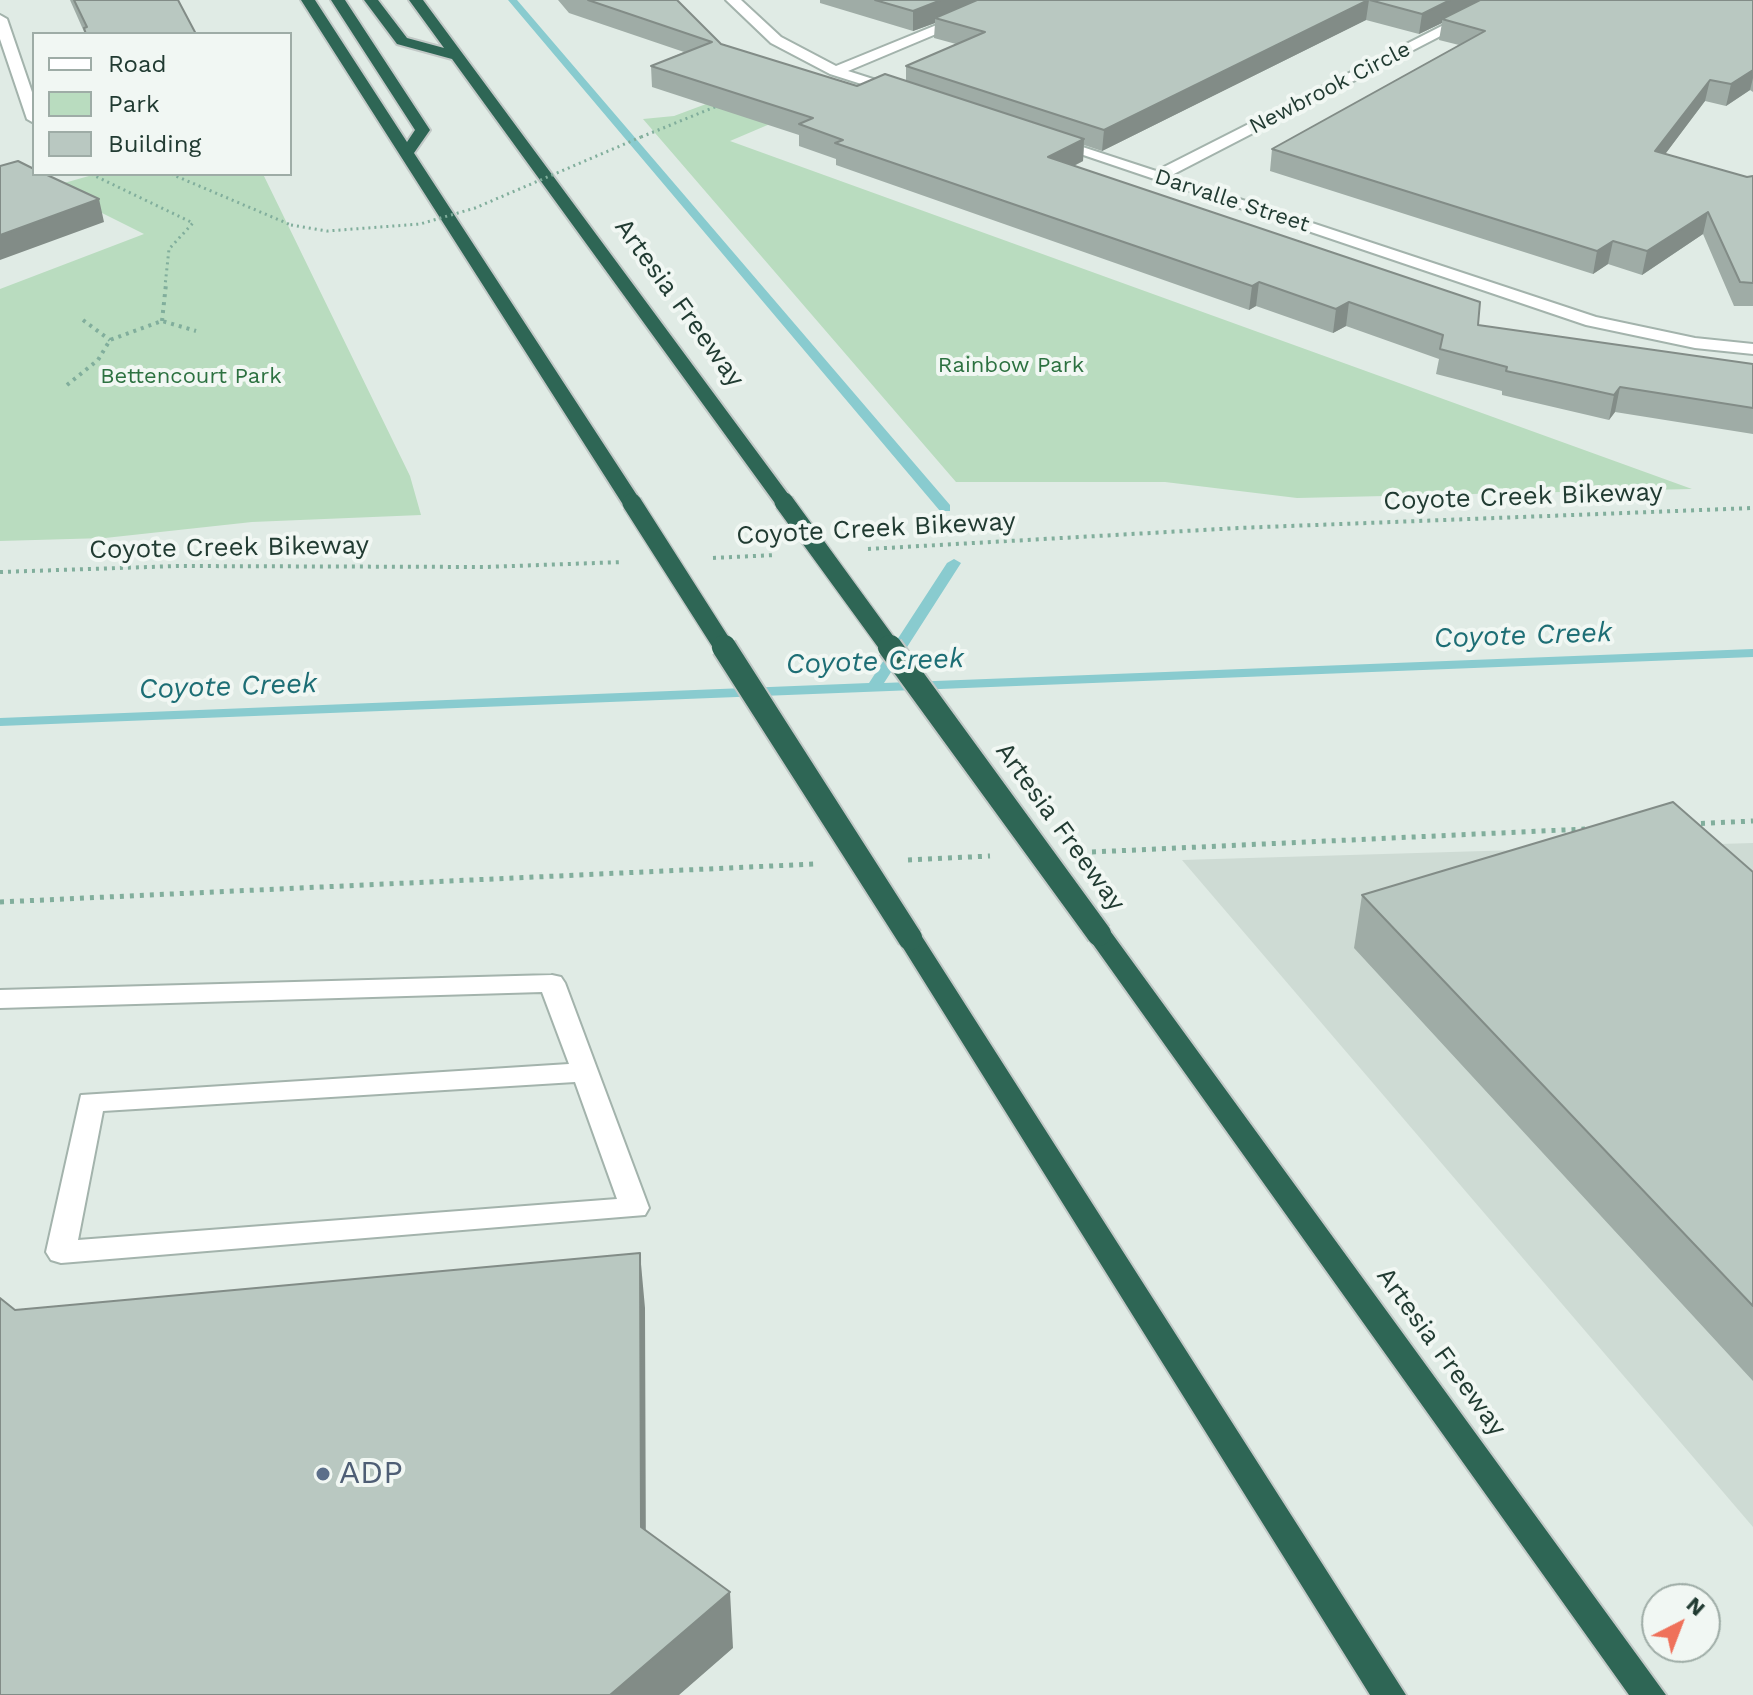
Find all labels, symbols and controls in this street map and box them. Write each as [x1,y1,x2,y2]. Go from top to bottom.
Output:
legend [32,32,292,176]
street label: Newbrook Circle [1245,36,1415,140]
text: Road [108,50,167,78]
text: Park [108,90,160,118]
text: Building [108,130,201,158]
street label: Darvalle Street [1151,164,1313,238]
street label: Artesia Freeway [607,213,751,393]
park label: Rainbow Park [938,353,1084,379]
park label: Bettencourt Park [100,364,282,390]
street label: Coyote Creek Bikeway [1383,477,1663,517]
street label: Coyote Creek Bikeway [735,506,1017,552]
street label: Coyote Creek Bikeway [89,530,369,566]
water label: Coyote Creek [1433,616,1613,656]
water label: Coyote Creek [785,642,965,682]
water label: Coyote Creek [138,667,318,707]
street label: Artesia Freeway [988,737,1132,917]
street label: Artesia Freeway [1369,1262,1513,1442]
place label: ADP [339,1455,403,1493]
marker: ADP [314,1465,332,1483]
north arrow [1641,1583,1721,1663]
text: N [1682,1592,1710,1621]

